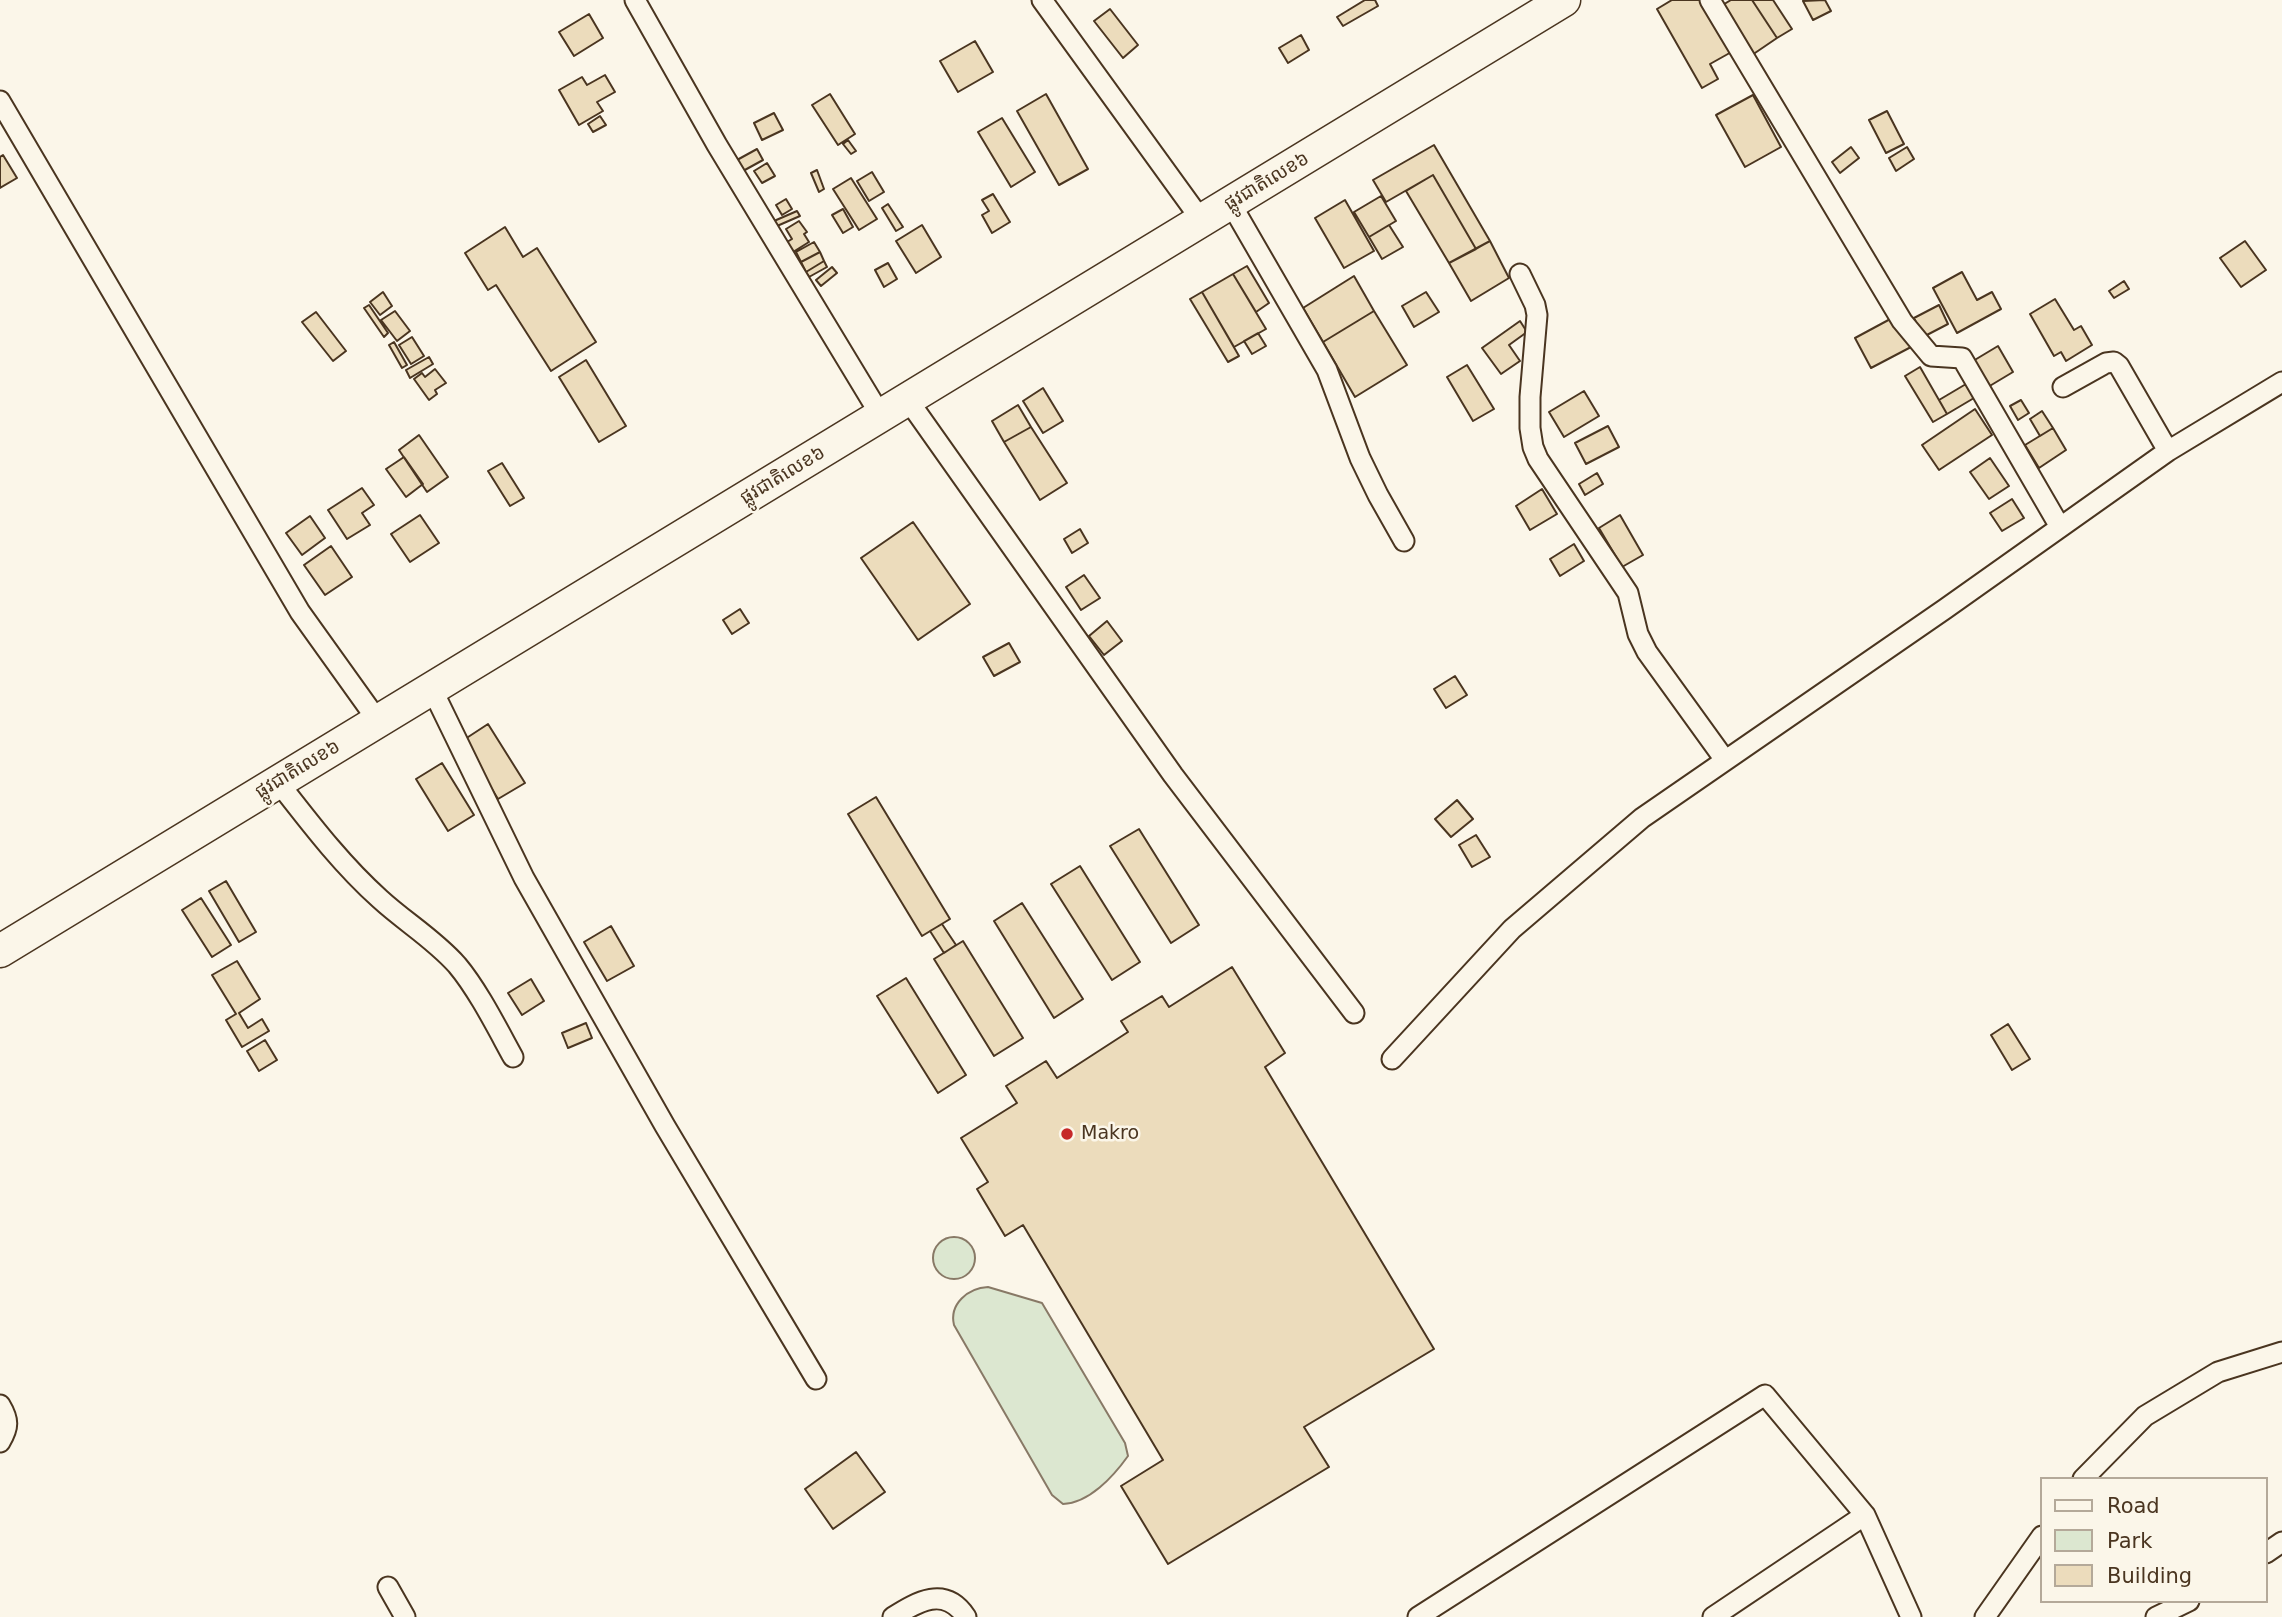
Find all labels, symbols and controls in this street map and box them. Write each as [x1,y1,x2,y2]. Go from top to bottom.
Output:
street label: ផ្លូវជាតិលេខ៦ [1220,148,1314,216]
street label: ផ្លូវជាតិលេខ៦ [736,442,830,510]
street label: ផ្លូវជាតិលេខ៦ [251,736,345,804]
place label: Makro [1081,1123,1139,1145]
marker: Makro [1059,1126,1075,1142]
legend [2040,1477,2268,1603]
text: Road [2107,1494,2160,1518]
text: Park [2107,1529,2152,1553]
text: Building [2107,1564,2192,1588]

